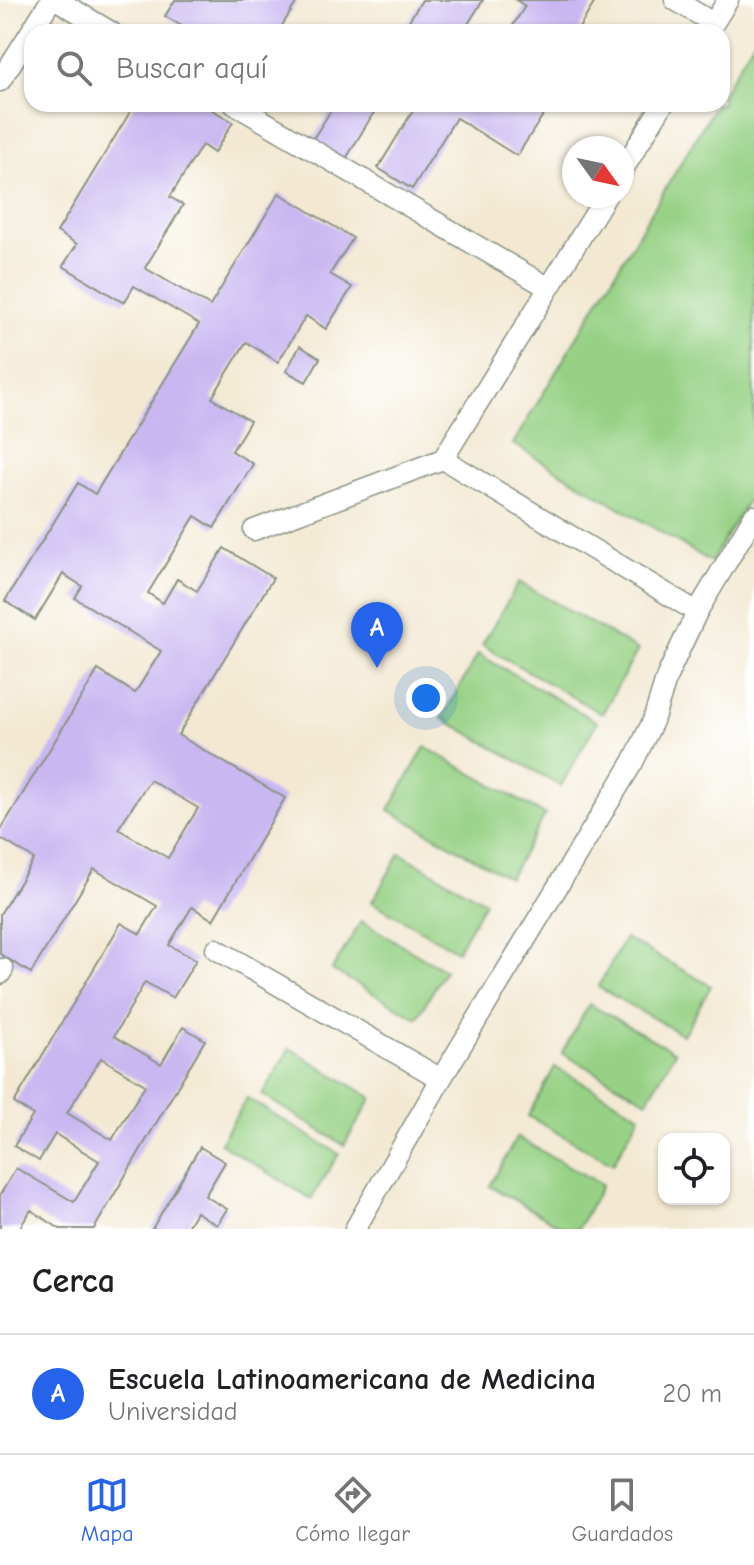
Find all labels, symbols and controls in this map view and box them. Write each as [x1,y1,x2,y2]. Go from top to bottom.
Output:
search box [24,24,730,112]
icon: search [52,46,96,90]
text: Buscar aquí [116,51,267,86]
north arrow [562,136,634,208]
pin: A [351,602,403,668]
your location [406,678,446,718]
map controls [658,1133,730,1205]
button: locate [658,1133,730,1205]
text: Cerca [32,1261,115,1301]
text: Escuela Latinoamericana de Medicina [108,1362,596,1397]
text: A [51,1379,65,1409]
text: 20 m [662,1379,722,1409]
text: Universidad [108,1397,238,1427]
tab: Mapa [81,1473,134,1547]
tab: Cómo llegar [295,1473,410,1547]
tab: Guardados [571,1473,673,1547]

